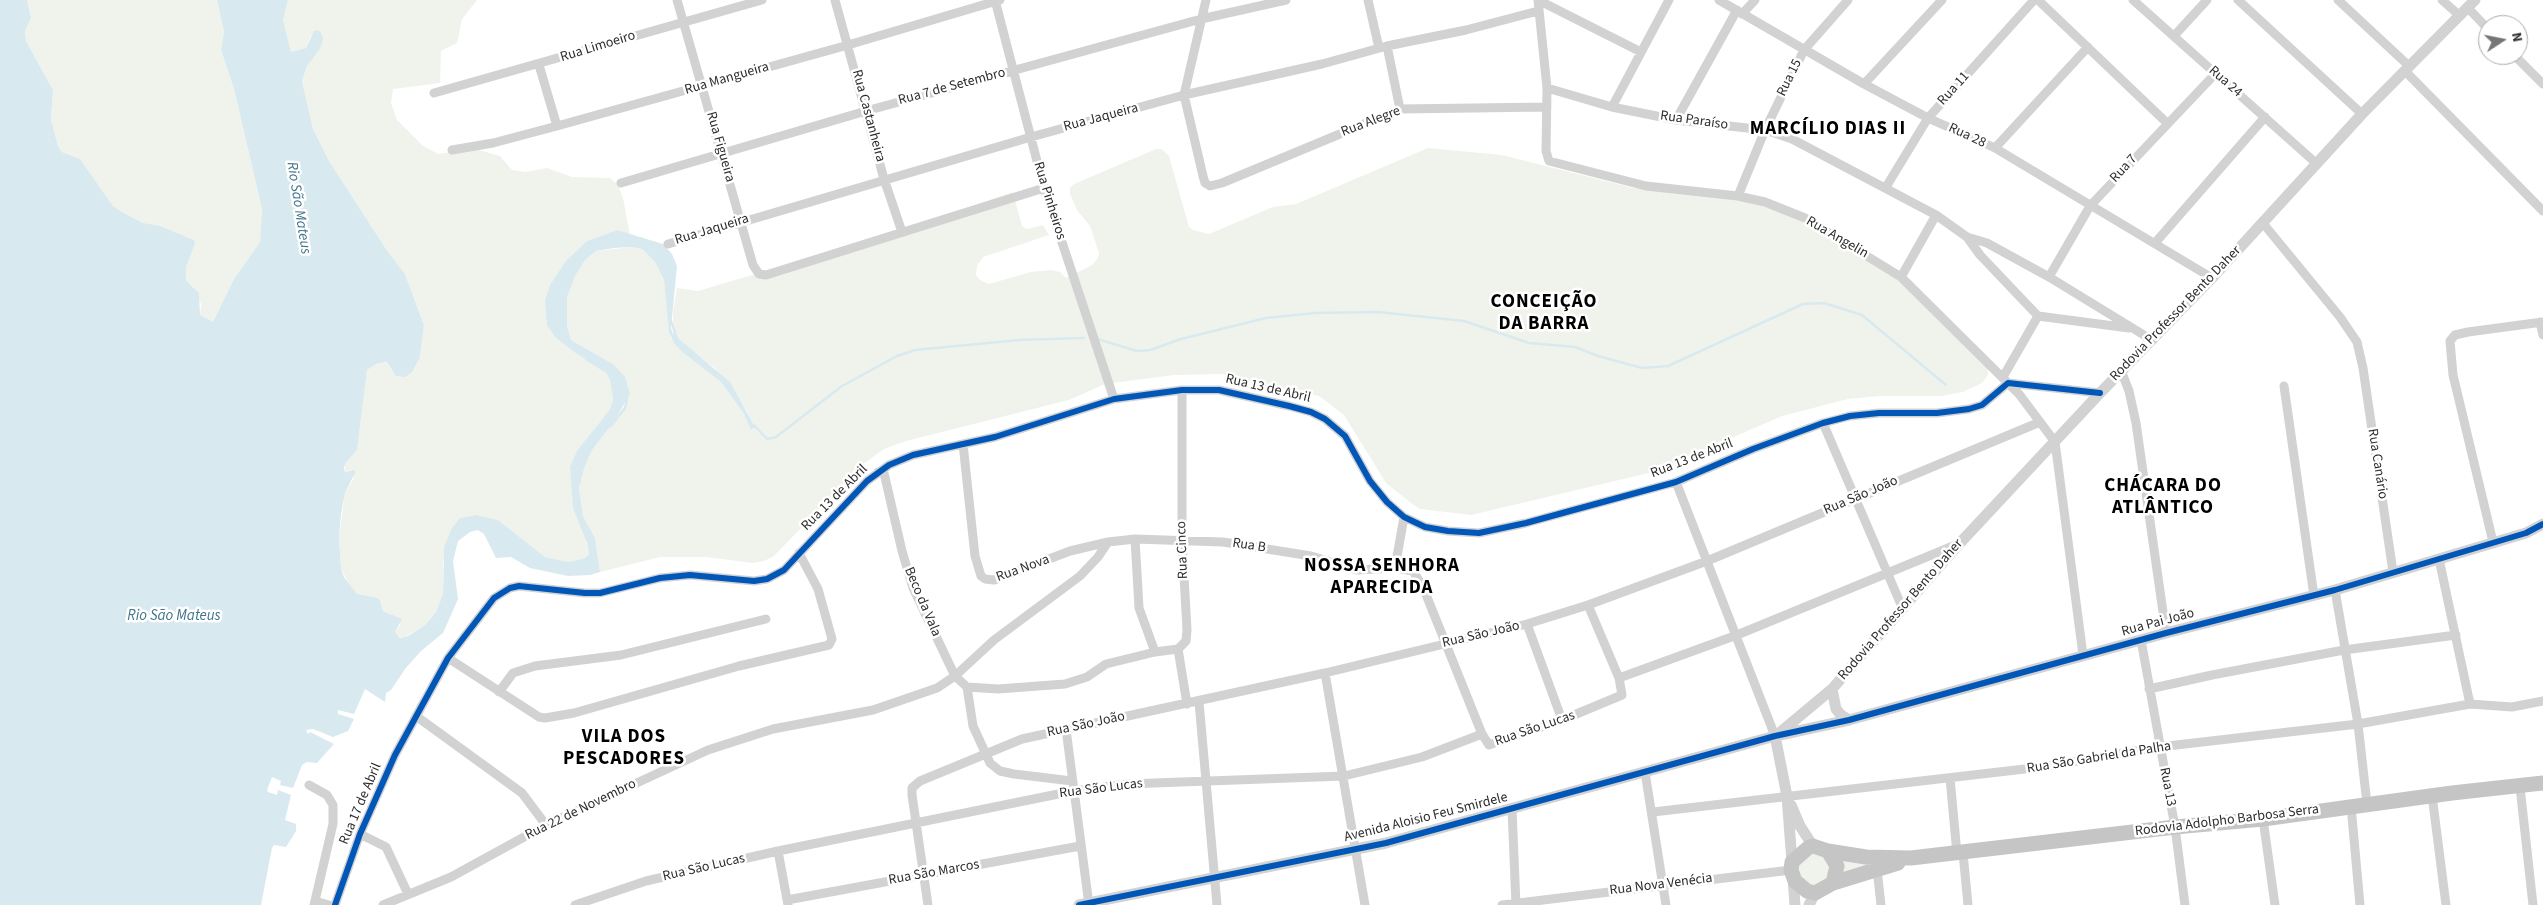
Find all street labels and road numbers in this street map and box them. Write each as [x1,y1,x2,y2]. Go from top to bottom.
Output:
street label: Rua Limoeiro [558,28,638,66]
street label: Rua 15 [1774,57,1806,99]
street label: Rua Mangueira [683,59,771,99]
street label: Rua 24 [2205,63,2245,101]
street label: Rua 7 de Setembro [897,65,1007,109]
street label: Rua Castanheira [848,68,888,164]
street label: Rua 11 [1935,69,1973,109]
street label: Rua Jaqueira [1062,100,1140,136]
street label: Rua Alegre [1339,103,1403,141]
street label: Rua Paraíso [1659,108,1729,134]
street label: Rua Figueira [702,110,738,184]
street label: Rua 28 [1946,120,1988,152]
street label: Rua 7 [2107,151,2141,187]
street label: Rua Pinheiros [1029,160,1069,242]
street label: Rua Jaqueira [673,211,751,249]
street label: Rua Angelin [1803,213,1871,263]
street label: Rodovia Professor Bento Daher [2107,243,2245,385]
street label: Rua 13 de Abril [1224,371,1312,407]
street label: Rua Canário [2363,428,2391,500]
street label: Rua 13 de Abril [1648,436,1736,482]
street label: Rua 13 de Abril [798,461,872,535]
street label: Rua São João [1821,473,1901,519]
street label: Rua Cinco [1174,521,1192,579]
street label: Rua B [1231,535,1267,557]
street label: Rodovia Professor Bento Daher [1835,536,1967,684]
street label: Rua Nova [994,552,1052,586]
street label: Beco da Vala [900,565,944,639]
street label: Rua Pai João [2120,605,2196,641]
street label: Rua São João [1441,618,1521,652]
street label: Rua São Lucas [1493,707,1577,751]
street label: Rua São João [1046,709,1126,741]
street label: Rua São Gabriel da Palha [2026,738,2172,778]
street label: Rua 17 de Abril [336,761,386,847]
street label: Rua 13 [2155,766,2179,808]
street label: Rua 22 de Novembro [523,776,639,844]
street label: Rua São Lucas [1058,776,1144,802]
street label: Avenida Aloisio Feu Smirdele [1342,790,1510,846]
street label: Rodovia Adolpho Barbosa Serra [2134,801,2320,841]
street label: Rua São Lucas [661,850,747,886]
street label: Rua São Marcos [887,857,981,889]
street label: Rua Nova Venécia [1609,870,1713,900]

